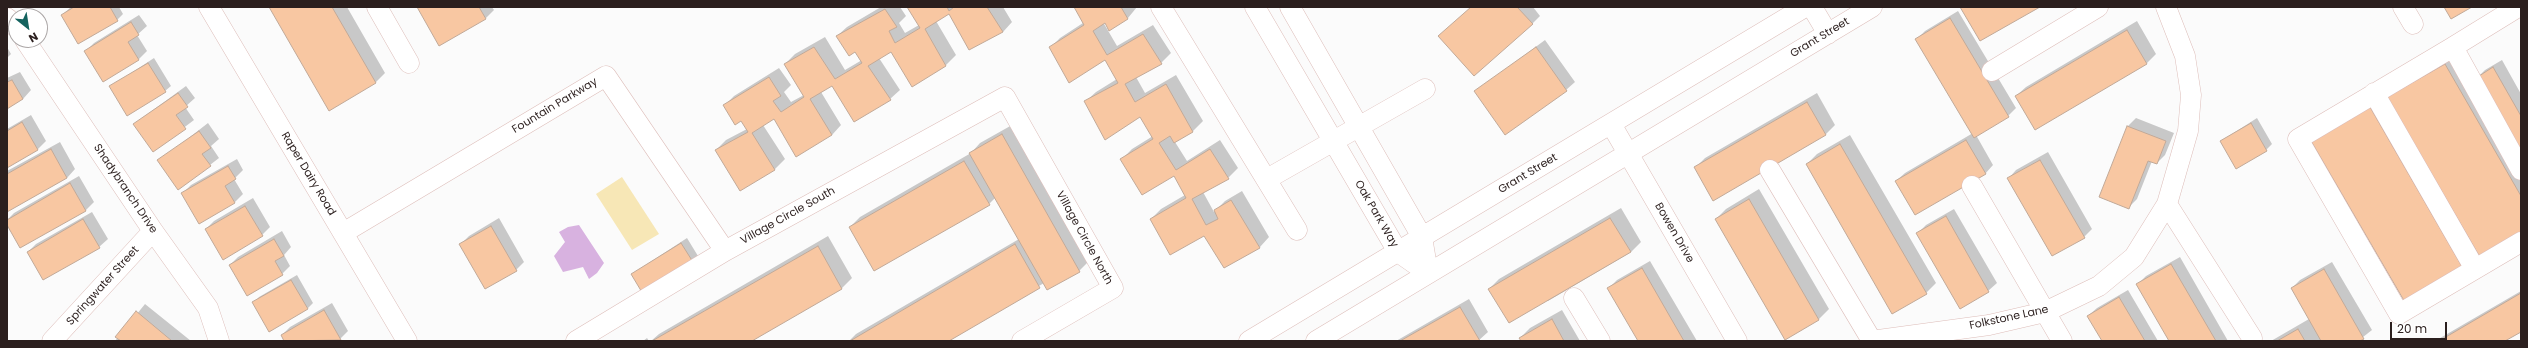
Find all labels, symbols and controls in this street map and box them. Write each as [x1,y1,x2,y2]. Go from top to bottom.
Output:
north arrow [8,8,48,48]
street label: Grant Street [1788,15,1852,61]
text: N [26,29,41,47]
street label: Fountain Parkway [510,75,600,137]
street label: Raper Dairy Road [278,130,338,218]
street label: Shadybranch Drive [90,142,160,236]
street label: Grant Street [1496,151,1560,197]
street label: Oak Park Way [1351,178,1401,250]
street label: Village Circle South [738,184,838,248]
street label: Village Circle North [1053,189,1115,287]
street label: Bowen Drive [1651,201,1697,265]
street label: Springwater Street [64,244,142,328]
street label: Folkstone Lane [1968,303,2050,333]
scale bar [2392,314,2449,340]
text: 20 m [2397,320,2427,337]

